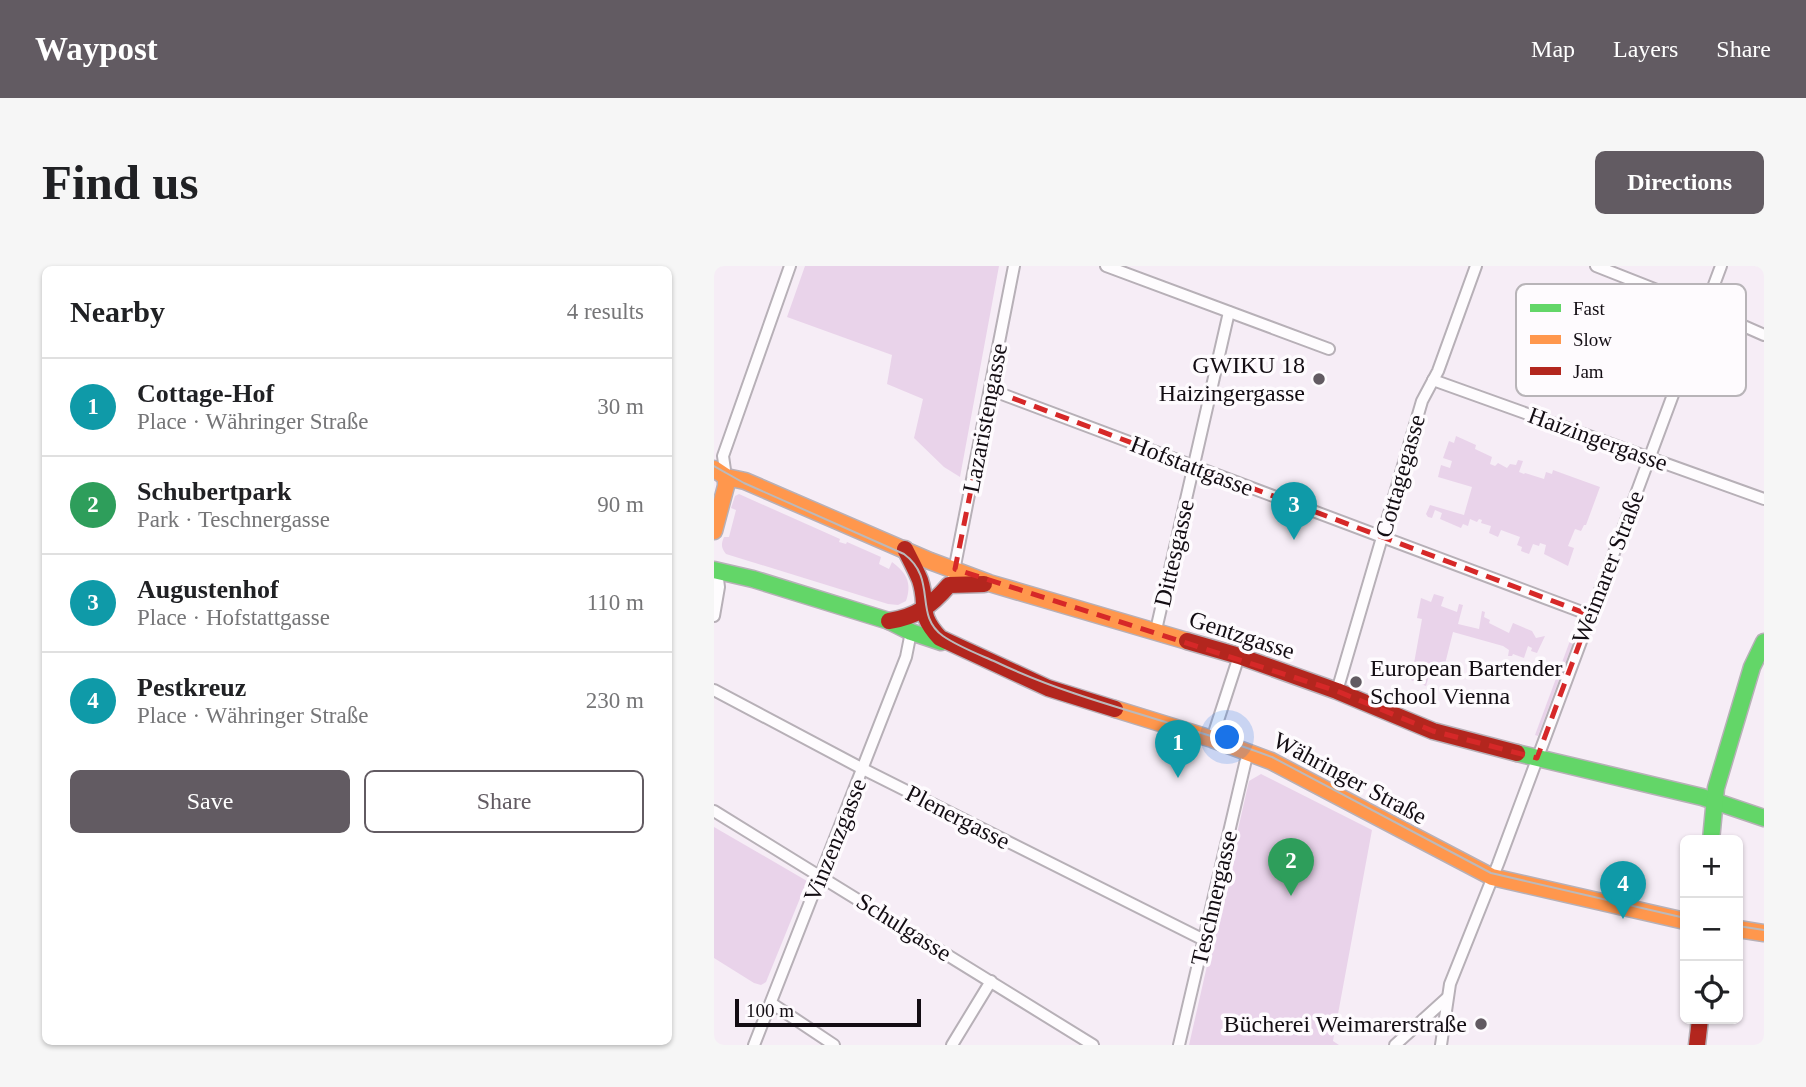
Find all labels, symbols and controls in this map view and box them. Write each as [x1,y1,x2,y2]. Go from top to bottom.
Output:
text: Waypost [35,31,158,67]
text: Map [1531,36,1575,62]
text: Layers [1613,36,1678,62]
text: Share [1716,36,1771,62]
button: Directions [1595,151,1764,214]
text: Find us [42,155,199,210]
legend [1516,284,1746,396]
text: Nearby [70,295,165,328]
text: Fast [1573,298,1605,319]
text: 4 results [567,299,644,324]
text: Slow [1573,329,1612,350]
street label: Lazaristengasse [958,341,1012,495]
place label: GWIKU 18 Haizingergasse [1159,352,1305,406]
text: Jam [1573,361,1604,382]
marker: GWIKU 18 Haizingergasse [1311,371,1327,387]
text: Cottage-Hof [137,379,274,408]
text: 1 [87,394,99,419]
text: 30 m [597,394,644,419]
street label: Haizingergasse [1525,402,1671,476]
text: Place · Währinger Straße [137,409,368,434]
street label: Cottagegasse [1370,412,1430,540]
street label: Hofstattgasse [1127,431,1257,501]
text: Schubertpark [137,477,292,506]
pin: 3 [1271,482,1317,540]
street label: Weimarer Straße [1567,487,1649,647]
text: 2 [87,492,99,517]
text: 90 m [597,492,644,517]
street label: Dittesgasse [1149,497,1199,609]
text: Park · Teschnergasse [137,507,330,532]
text: Augustenhof [137,575,279,604]
text: 3 [87,590,99,615]
text: 110 m [587,590,644,615]
text: Place · Hofstattgasse [137,605,330,630]
street label: Gentzgasse [1186,606,1298,664]
place label: European Bartender School Vienna [1370,655,1563,709]
text: Pestkreuz [137,673,246,702]
marker: European Bartender School Vienna [1348,674,1364,690]
text: 4 [87,688,99,713]
text: 230 m [586,688,644,713]
text: Place · Währinger Straße [137,703,368,728]
pin: 1 [1155,720,1201,778]
your location [1210,720,1244,754]
street label: Währinger Straße [1269,727,1431,829]
button: Save [70,770,350,833]
button: Share [364,770,644,833]
street label: Vinzenzgasse [799,775,871,905]
street label: Plenergasse [902,780,1014,854]
street label: Teschnergasse [1186,828,1242,968]
map controls [1680,835,1743,1024]
button: + [1680,835,1743,898]
pin: 2 [1268,838,1314,896]
pin: 4 [1600,861,1646,919]
street label: Schulgasse [852,888,956,966]
button: − [1680,898,1743,961]
button: locate [1680,961,1743,1024]
scale bar [735,996,920,1028]
text: 100 m [746,1000,794,1021]
place label: Bücherei Weimarerstraße [1223,1011,1467,1037]
marker: Bücherei Weimarerstraße [1473,1016,1489,1032]

